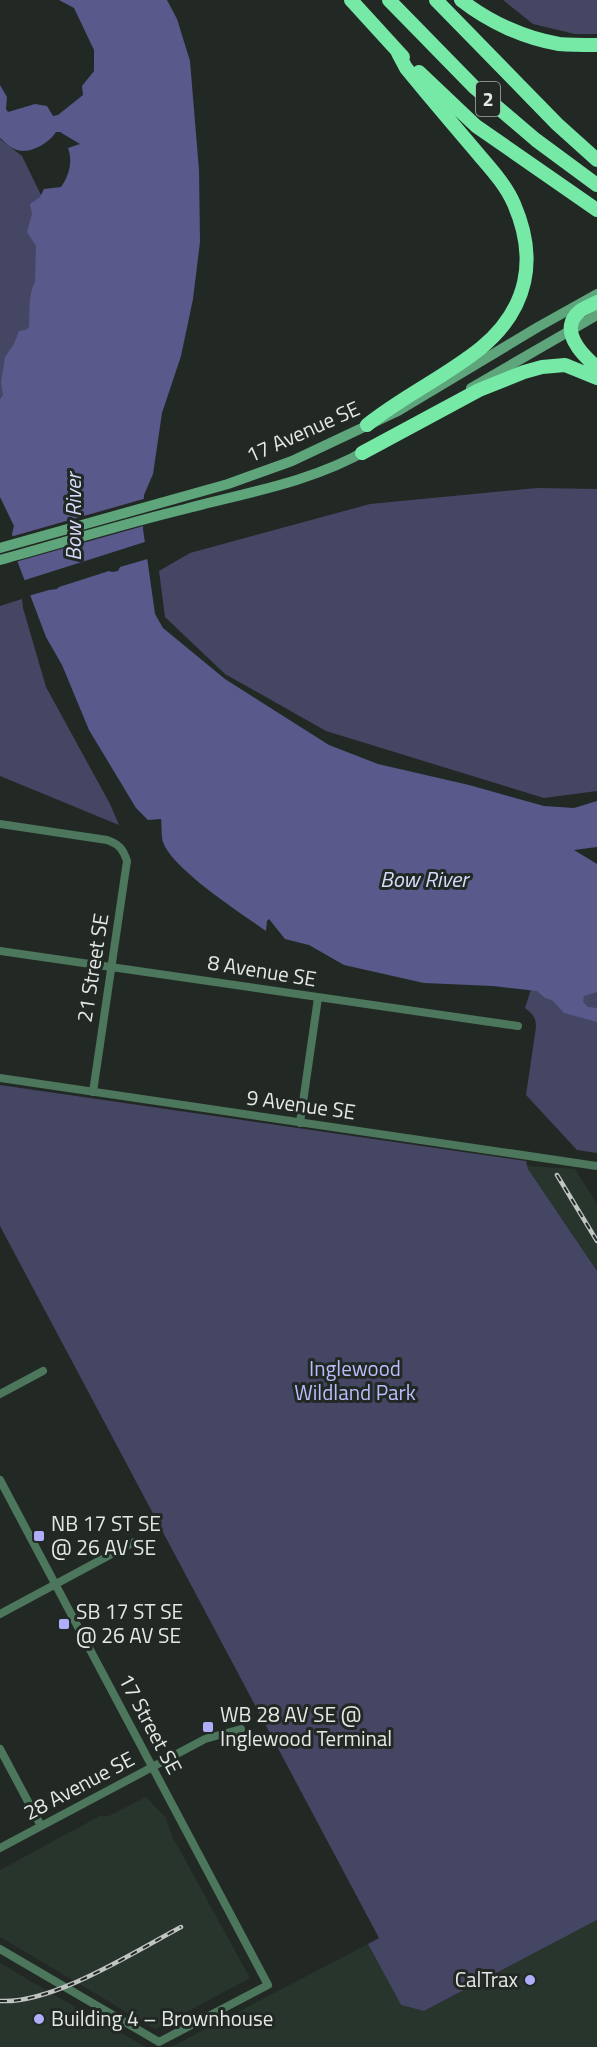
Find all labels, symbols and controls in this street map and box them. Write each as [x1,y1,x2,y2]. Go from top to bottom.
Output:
road number: 2 [476,82,500,116]
street label: 17 Avenue SE [241,392,365,470]
water label: Bow River [56,470,90,561]
water label: Bow River [380,862,471,896]
street label: 21 Street SE [68,911,116,1025]
street label: 8 Avenue SE [205,946,319,994]
street label: 9 Avenue SE [245,1081,358,1127]
park label: Inglewood Wildland Park [294,1352,416,1408]
place label: NB 17 ST SE @ 26 AV SE [51,1507,161,1563]
marker: NB 17 ST SE @ 26 AV SE [32,1529,46,1543]
place label: SB 17 ST SE @ 26 AV SE [76,1595,183,1651]
marker: SB 17 ST SE @ 26 AV SE [57,1617,71,1631]
street label: 17 Street SE [111,1667,191,1780]
place label: WB 28 AV SE @ Inglewood Terminal [220,1698,392,1754]
marker: WB 28 AV SE @ Inglewood Terminal [201,1720,215,1734]
street label: 28 Avenue SE [17,1742,140,1828]
place label: CalTrax [455,1963,518,1995]
marker: CalTrax [523,1973,537,1987]
place label: Building 4 – Brownhouse [51,2002,273,2034]
marker: Building 4 – Brownhouse [32,2012,46,2026]

